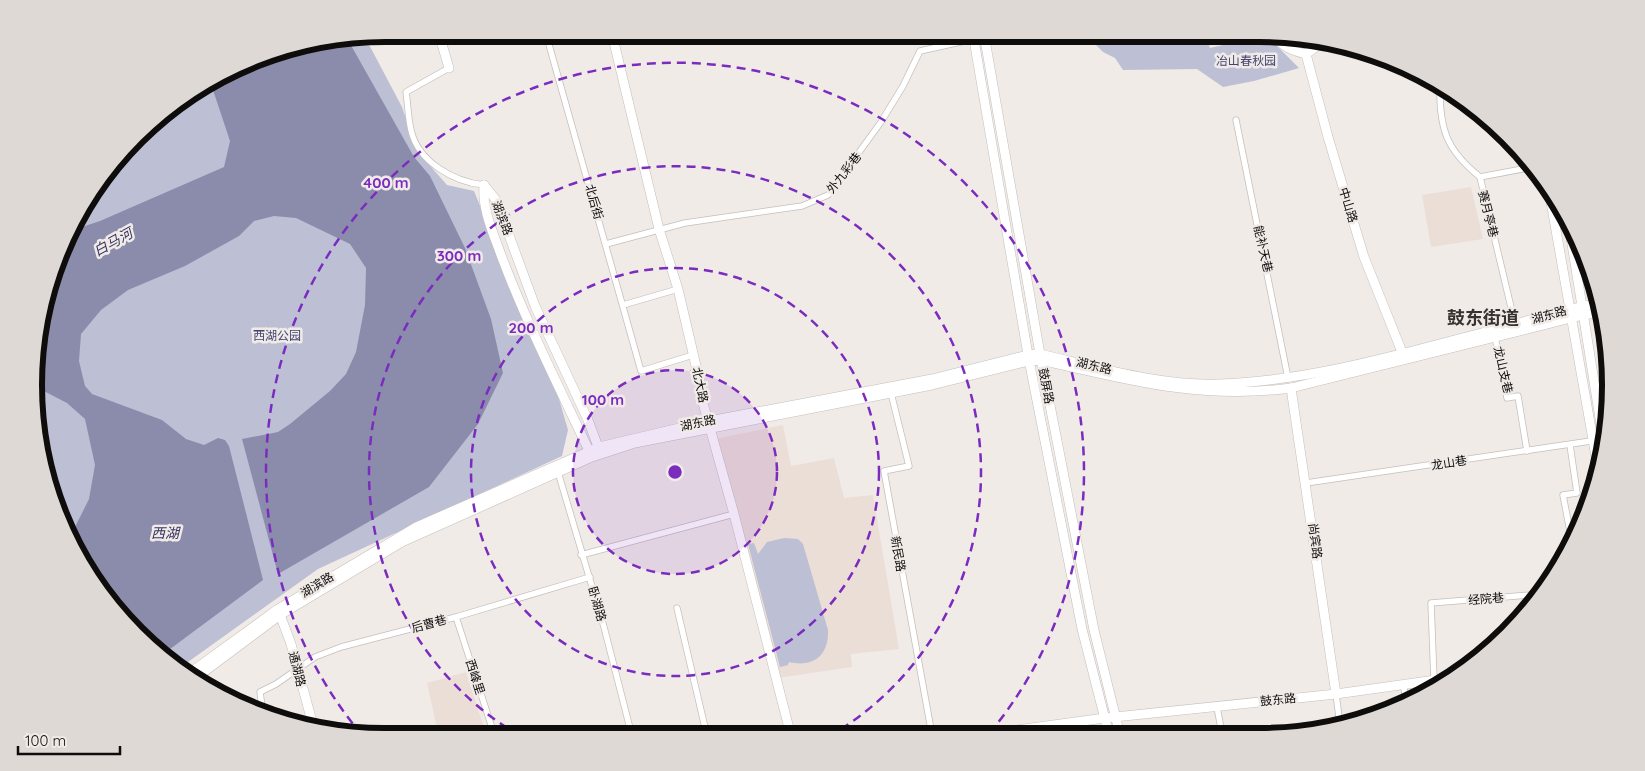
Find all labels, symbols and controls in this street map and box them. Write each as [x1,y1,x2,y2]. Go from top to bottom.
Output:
park label: 冶山春秋园 [1216,53,1276,68]
street label: 外九彩巷 [823,149,864,196]
text: 400 m [363,173,409,192]
street label: 北后街 [582,182,607,221]
street label: 中山路 [1336,185,1361,224]
street label: 赛月亭巷 [1475,189,1502,239]
street label: 湖滨路 [489,198,516,237]
water label: 白马河 [90,222,138,260]
street label: 能补天巷 [1251,224,1276,274]
text: 300 m [437,246,481,265]
street label: 湖东路 [1530,303,1568,326]
district label: 鼓东街道 [1447,306,1519,329]
text: 200 m [509,318,554,337]
park label: 西湖公园 [253,328,301,343]
street label: 龙山支巷 [1491,345,1516,395]
street label: 湖东路 [1075,354,1113,377]
street label: 北大路 [689,366,712,404]
street label: 鼓屏路 [1036,367,1057,405]
text: 100 m [582,390,624,409]
street label: 湖东路 [679,411,717,434]
street label: 龙山巷 [1430,452,1468,473]
centre of rings [666,463,684,481]
street label: 尚宾路 [1306,522,1325,560]
water label: 西湖 [151,524,181,542]
street label: 新民路 [888,535,909,573]
street label: 湖滨路 [297,569,336,600]
street label: 卧湖路 [585,584,610,623]
street label: 经院巷 [1467,589,1505,608]
street label: 后曹巷 [410,612,448,635]
street label: 通湖路 [286,650,309,688]
street label: 西峰里 [463,657,488,696]
street label: 鼓东路 [1259,690,1297,709]
scale bar [18,724,120,756]
text: 100 m [25,731,66,750]

